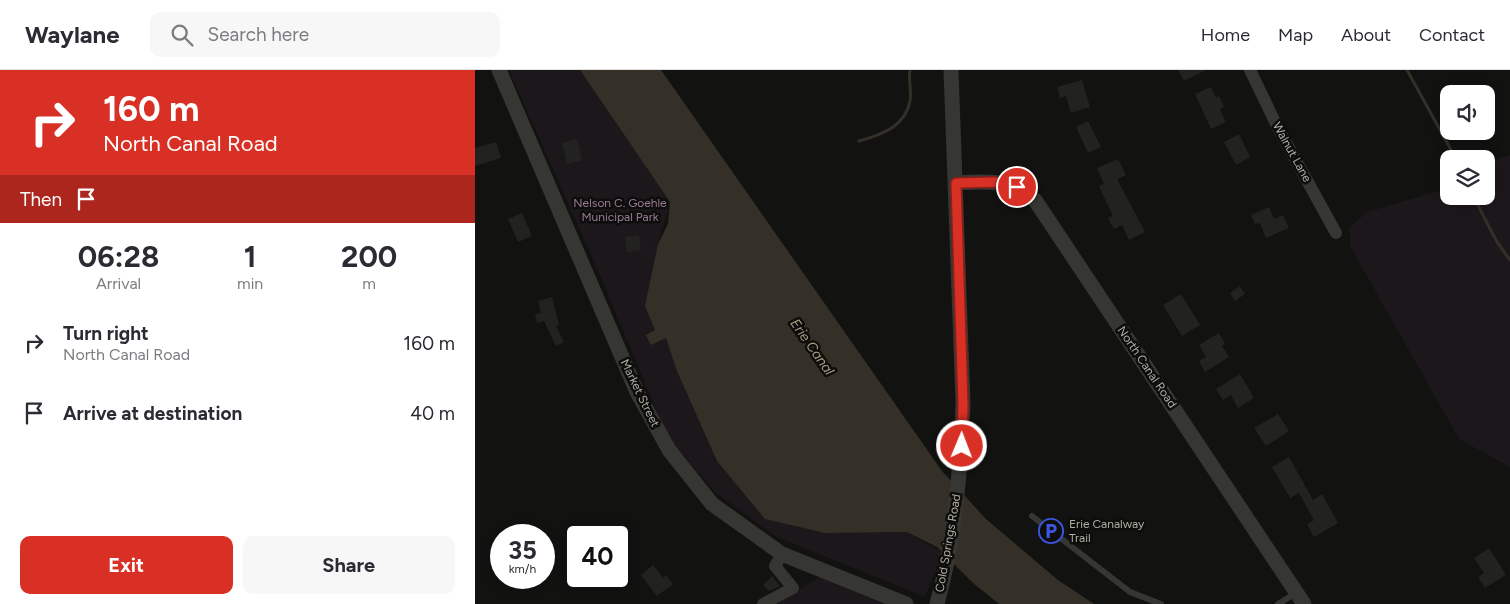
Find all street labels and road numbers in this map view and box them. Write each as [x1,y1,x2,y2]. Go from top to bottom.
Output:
street label: Walnut Lane [1270,120,1314,185]
street label: North Canal Road [1115,324,1179,410]
street label: Market Street [618,357,663,430]
street label: Cold Springs Road [932,493,964,593]

